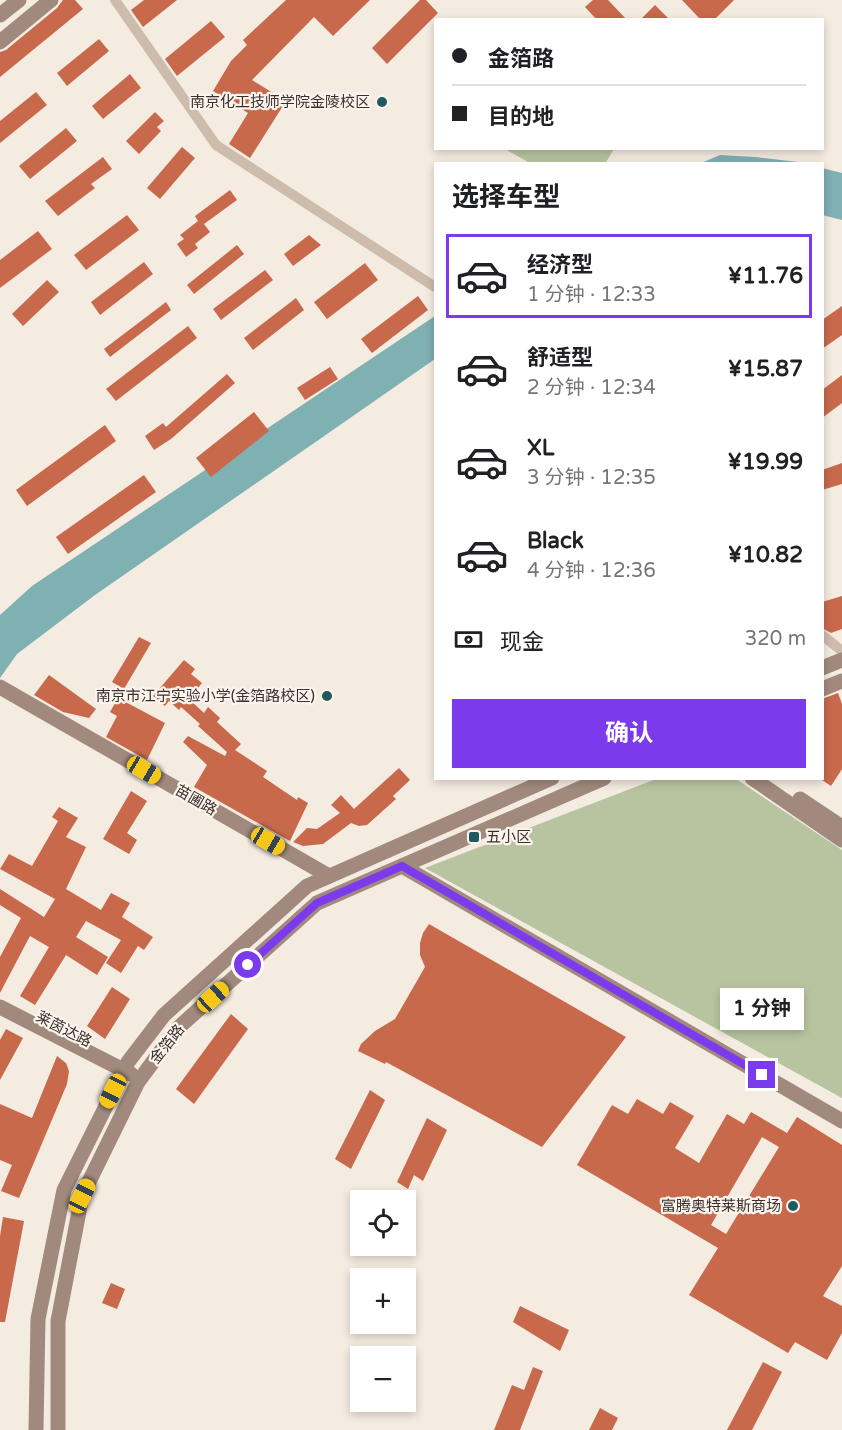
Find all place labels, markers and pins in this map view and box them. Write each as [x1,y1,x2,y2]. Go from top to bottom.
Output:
place label: 南京化工技师学院金陵校区 [190,93,370,111]
marker: 南京化工技师学院金陵校区 [375,95,389,109]
place label: 南京市江宁实验小学(金箔路校区) [96,687,315,705]
marker: 南京市江宁实验小学(金箔路校区) [320,689,334,703]
place label: 五小区 [486,828,531,846]
marker: 五小区 [467,830,481,844]
place label: 富腾奥特莱斯商场 [661,1197,781,1215]
marker: 富腾奥特莱斯商场 [786,1199,800,1213]

